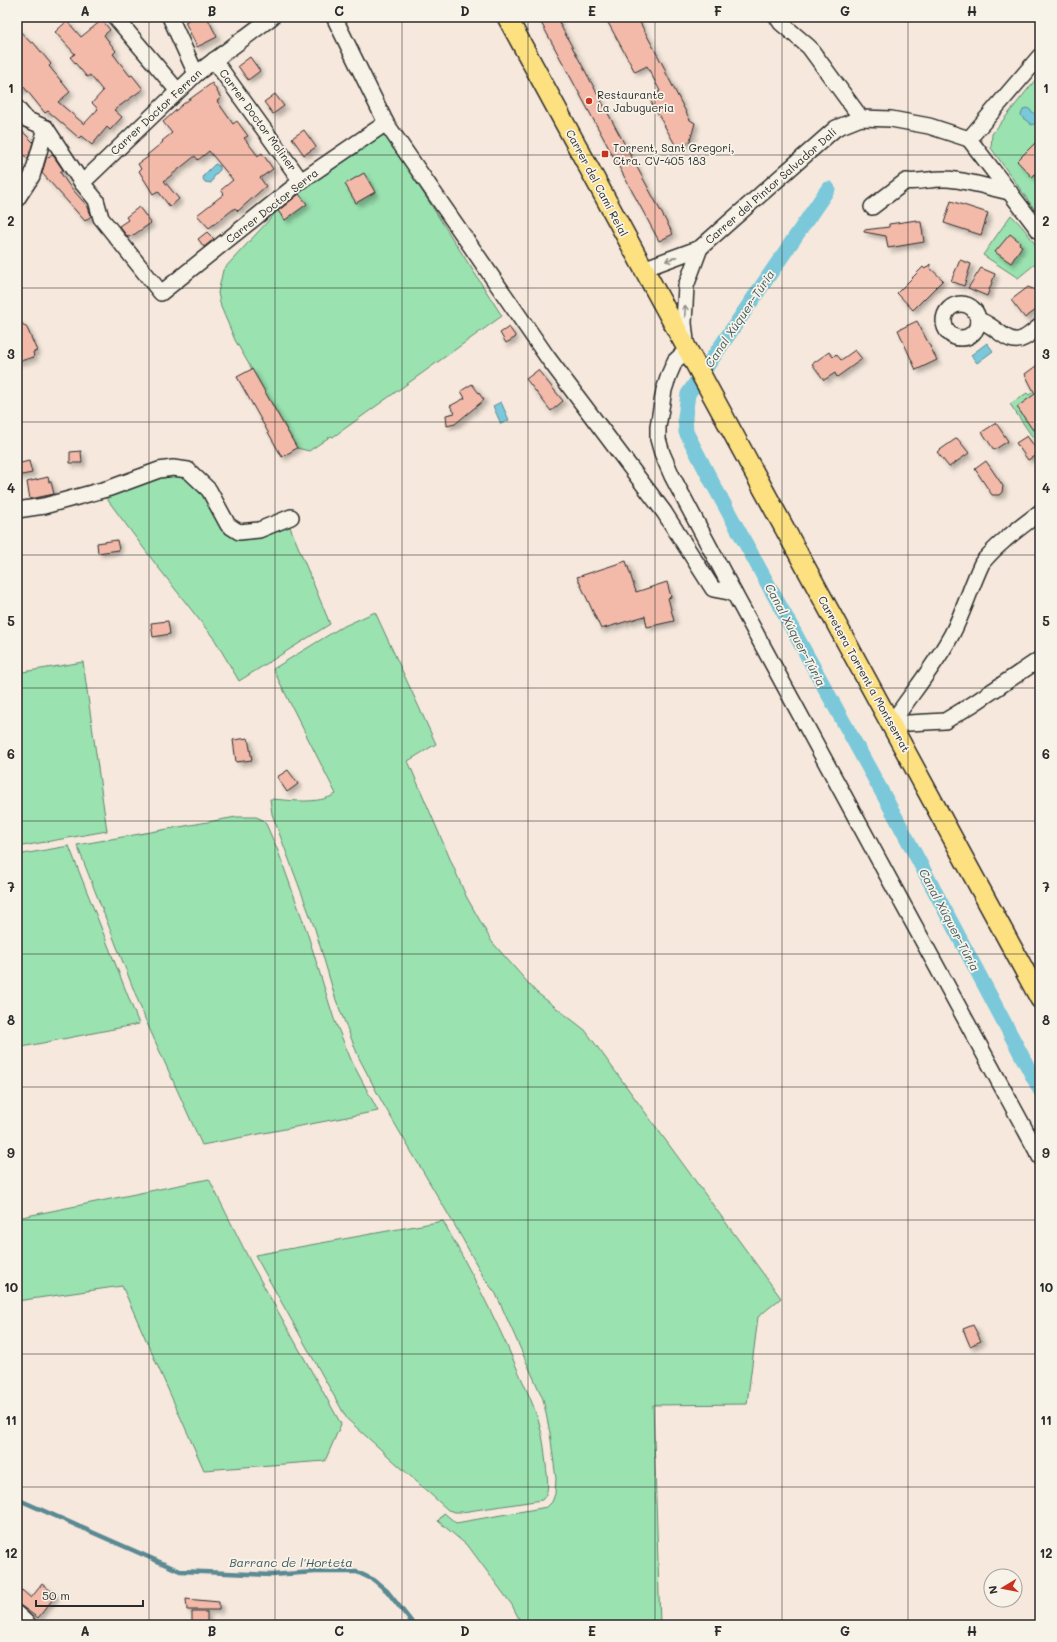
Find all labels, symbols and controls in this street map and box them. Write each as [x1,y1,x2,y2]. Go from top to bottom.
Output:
text: A [80,2,90,19]
text: B [208,2,217,19]
text: C [334,2,344,19]
text: D [460,2,470,19]
text: E [588,2,596,19]
text: F [714,2,722,19]
text: G [840,2,850,19]
text: H [967,2,977,19]
street label: Carrer Doctor Ferran [107,65,204,158]
street label: Carrer Doctor Moliner [216,66,300,174]
text: 1 [8,79,14,96]
text: 1 [1043,79,1049,96]
place label: Restaurante La Jabugueria [597,87,674,115]
marker: Restaurante La Jabugueria [584,96,594,106]
street label: Carrer del Pintor Salvador Dalí [702,124,840,247]
street label: Carrer del Camí Reial [563,127,632,239]
place label: Torrent, Sant Gregori, Ctra. CV-405 183 [613,140,734,168]
marker: Torrent, Sant Gregori, Ctra. CV-405 183 [600,149,610,159]
street label: Carrer Doctor Serra [222,165,321,246]
text: 2 [7,212,15,229]
text: 2 [1042,212,1050,229]
one-way arrow [666,255,678,263]
water label: Canal Xúquer-Túria [701,267,778,370]
one-way arrow [681,305,688,318]
text: 3 [7,345,15,362]
text: 3 [1042,345,1050,362]
text: 4 [7,479,15,496]
text: 4 [1042,479,1050,496]
water label: Canal Xúquer-Túria [762,580,830,689]
street label: Carretera Torrent a Montserrat [815,593,914,755]
text: 5 [7,612,15,629]
text: 5 [1042,612,1050,629]
text: 6 [7,745,15,762]
text: 6 [1042,745,1050,762]
water label: Canal Xúquer-Túria [916,865,984,974]
text: 7 [7,878,15,895]
text: 7 [1042,878,1050,895]
text: 8 [7,1011,15,1028]
text: 8 [1042,1011,1050,1028]
text: 9 [7,1144,15,1161]
text: 9 [1042,1144,1050,1161]
text: 10 [4,1278,18,1295]
text: 10 [1039,1278,1053,1295]
text: 11 [5,1411,17,1428]
text: 11 [1040,1411,1052,1428]
text: 12 [4,1544,18,1561]
text: 12 [1039,1544,1053,1561]
water label: Barranc de l'Horteta [229,1554,353,1570]
north arrow [983,1568,1023,1608]
scale bar [36,1582,143,1608]
text: N [985,1584,1001,1595]
text: 50 m [42,1587,70,1603]
text: A [80,1622,90,1639]
text: B [208,1622,217,1639]
text: C [334,1622,344,1639]
text: D [460,1622,470,1639]
text: E [588,1622,596,1639]
text: F [714,1622,722,1639]
text: G [840,1622,850,1639]
text: H [967,1622,977,1639]

